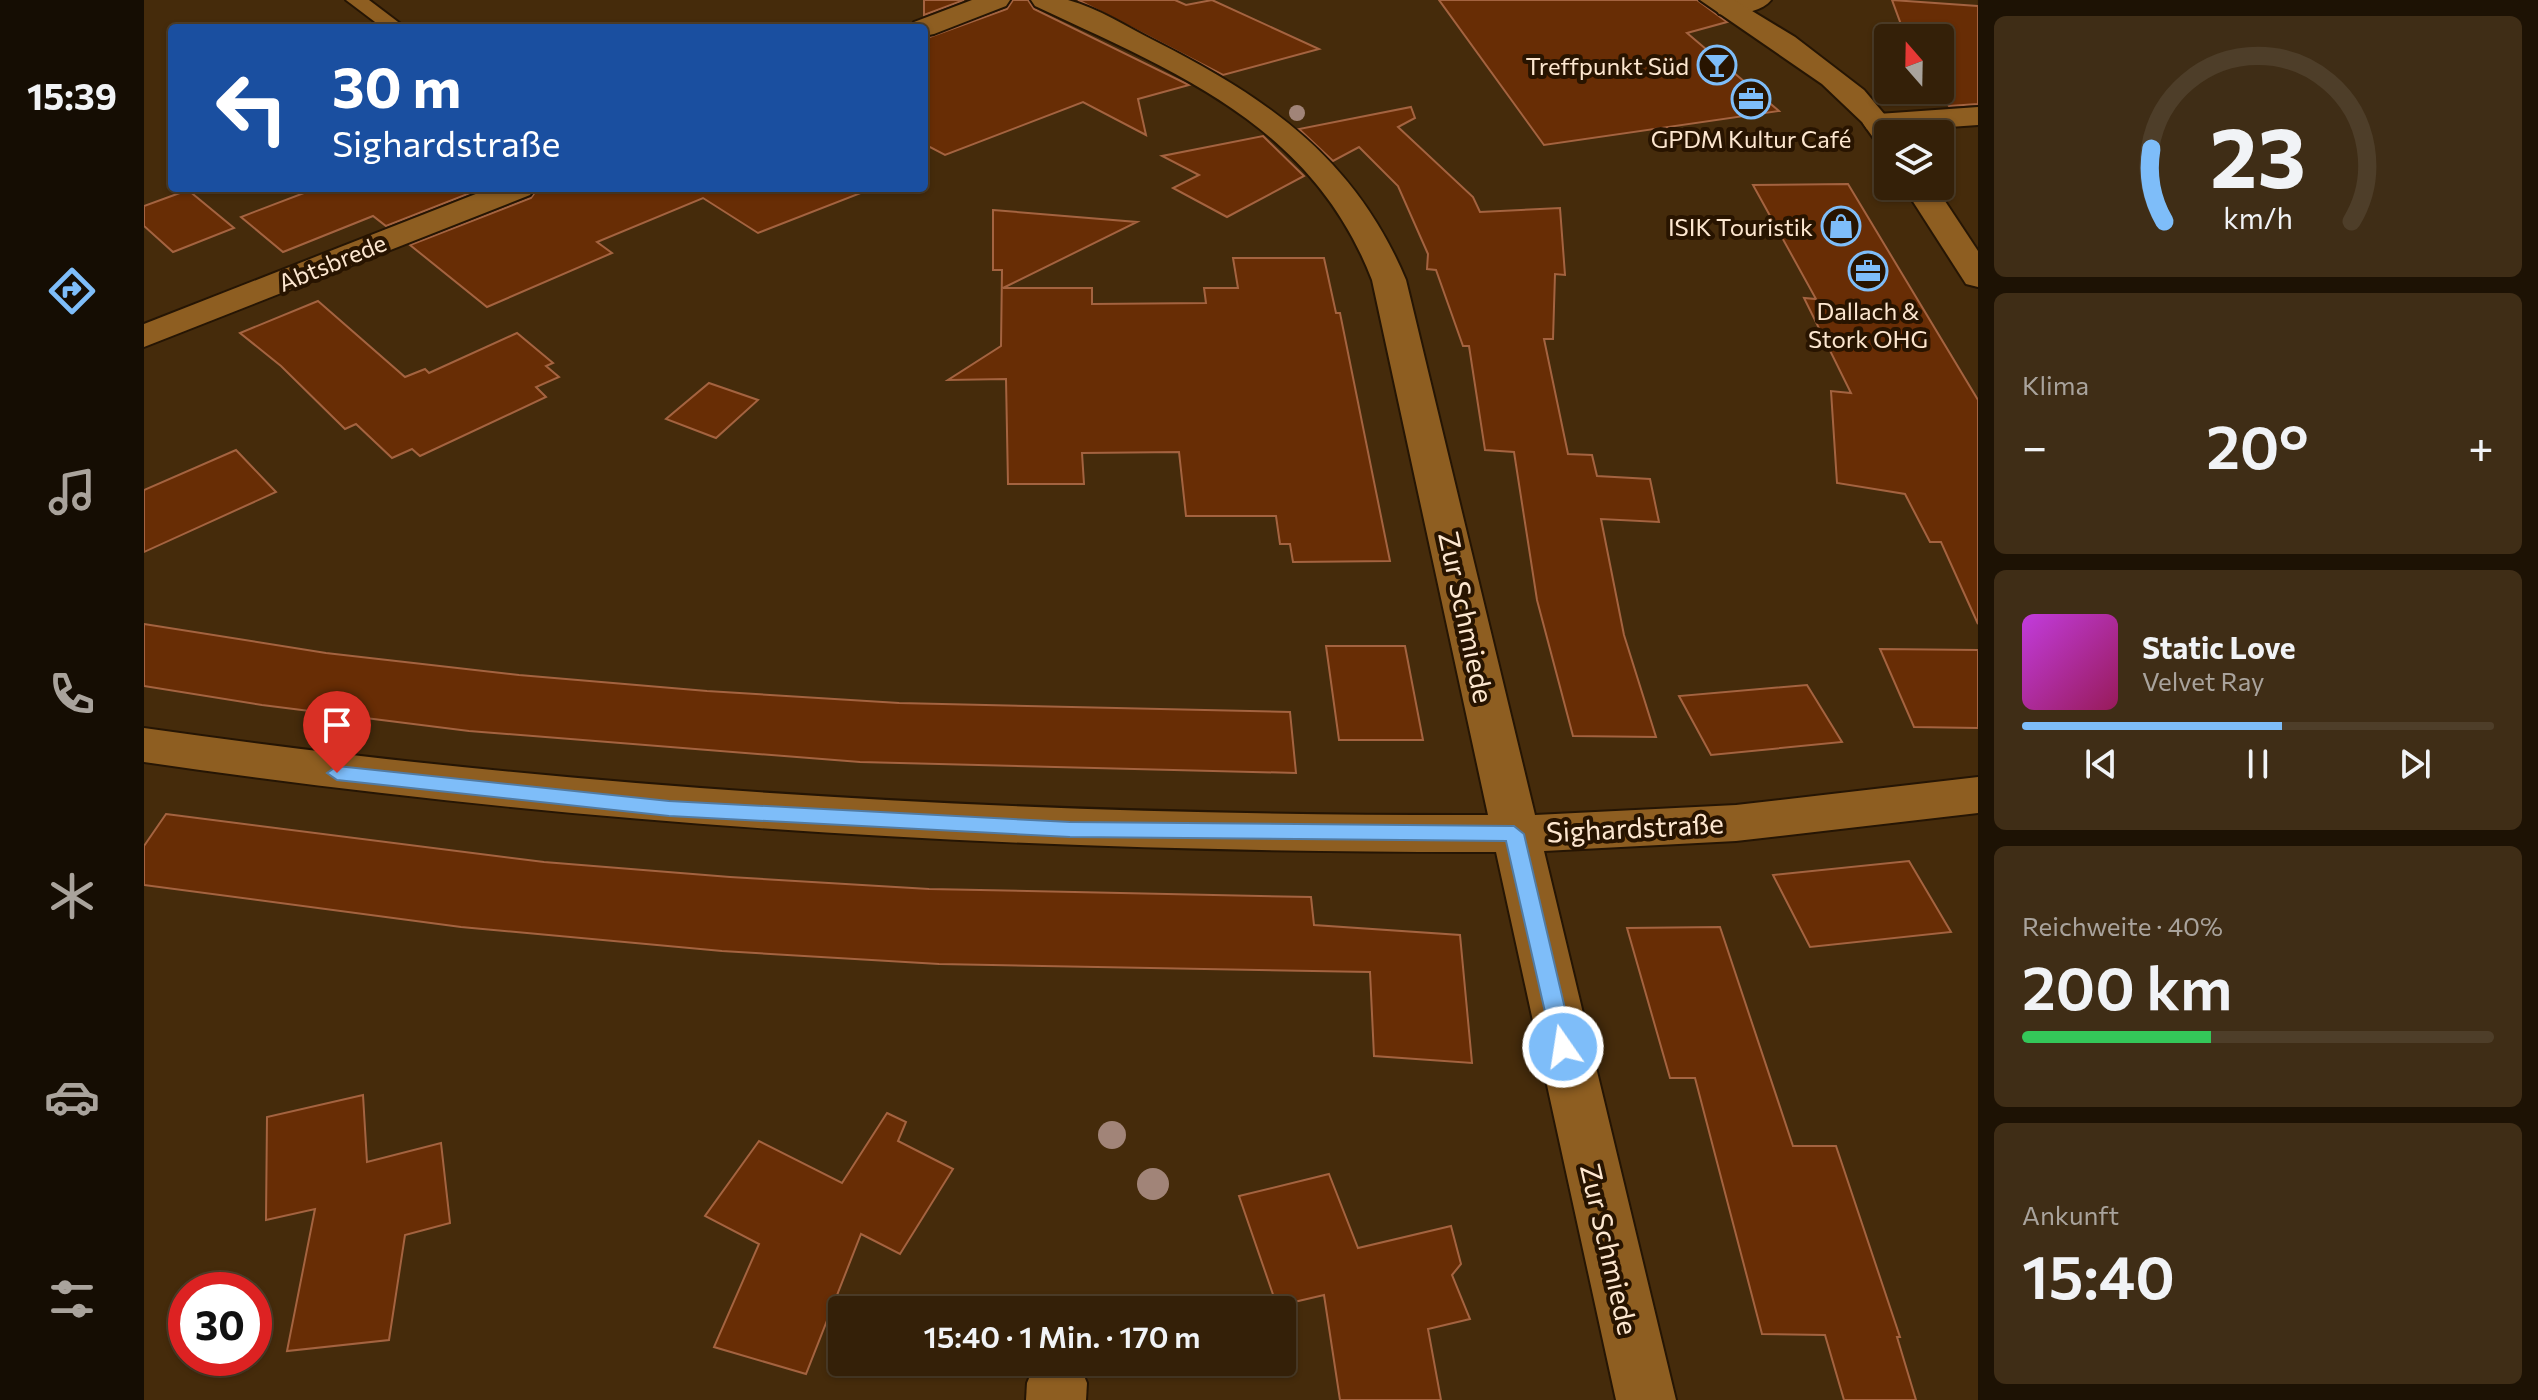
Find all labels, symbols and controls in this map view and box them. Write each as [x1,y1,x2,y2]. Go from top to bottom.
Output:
north arrow [1874,24,1954,104]
map controls [1874,24,1954,200]
bar icon: Treffpunkt Süd [1696,44,1738,86]
text: 30 m [332,51,461,120]
place label: Treffpunkt Süd [1525,51,1689,80]
icon: left [200,56,304,160]
text: 15:39 [27,73,117,117]
office icon: GPDM Kultur Café [1730,78,1772,120]
text: 23 [2210,103,2306,205]
text: Sighardstraße [332,120,561,164]
button: layers [1874,120,1954,200]
place label: GPDM Kultur Café [1651,124,1851,153]
text: km/h [2223,201,2293,236]
shop icon: ISIK Touristik [1820,205,1862,247]
place label: ISIK Touristik [1668,212,1813,241]
street label: Abtsbrede [274,227,390,297]
office icon: Dallach & Stork OHG [1847,250,1889,292]
icon: directions [44,263,100,319]
place label: Dallach & Stork OHG [1808,296,1928,353]
text: Klima [2022,369,2089,400]
text: 20° [2206,408,2309,481]
text: − [2022,418,2047,472]
text: + [2468,418,2494,472]
icon: music [44,464,100,520]
street label: Zur Schmiede [1432,528,1502,706]
text: Static Love [2142,628,2296,665]
text: Velvet Ray [2142,665,2265,696]
icon: phone [44,666,100,722]
pin [303,691,371,773]
icon: arrive [315,703,359,747]
icon: previous [2079,742,2123,786]
icon: pause [2236,742,2280,786]
icon: next [2393,742,2437,786]
street label: Sighardstraße [1545,805,1725,849]
icon: climate [44,868,100,924]
text: Reichweite · 40% [2022,910,2223,941]
text: 200 km [2022,949,2232,1022]
position arrow [1521,1005,1605,1089]
icon: car [44,1069,100,1125]
street label: Zur Schmiede [1574,1160,1646,1338]
text: Ankunft [2022,1199,2119,1230]
text: 15:40 [2022,1238,2175,1311]
icon: filters [44,1271,100,1327]
speed limit sign: 30 [168,1272,272,1376]
text: 15:40 · 1 Min. · 170 m [924,1317,1200,1354]

